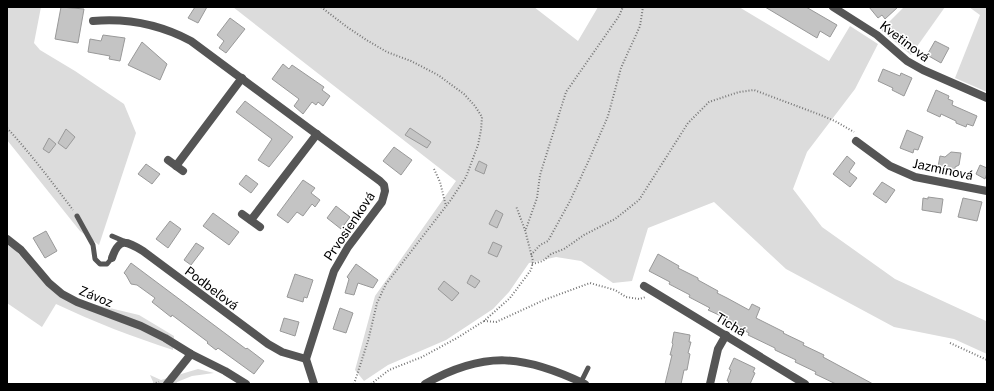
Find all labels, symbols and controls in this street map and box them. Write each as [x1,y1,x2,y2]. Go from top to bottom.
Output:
street label: Kvetinová [877,18,933,65]
street label: Jazmínová [911,156,974,183]
street label: Prvosienková [321,189,378,264]
street label: Podbeľová [182,263,241,313]
street label: Závoz [77,283,115,310]
street label: Tichá [713,310,749,339]

